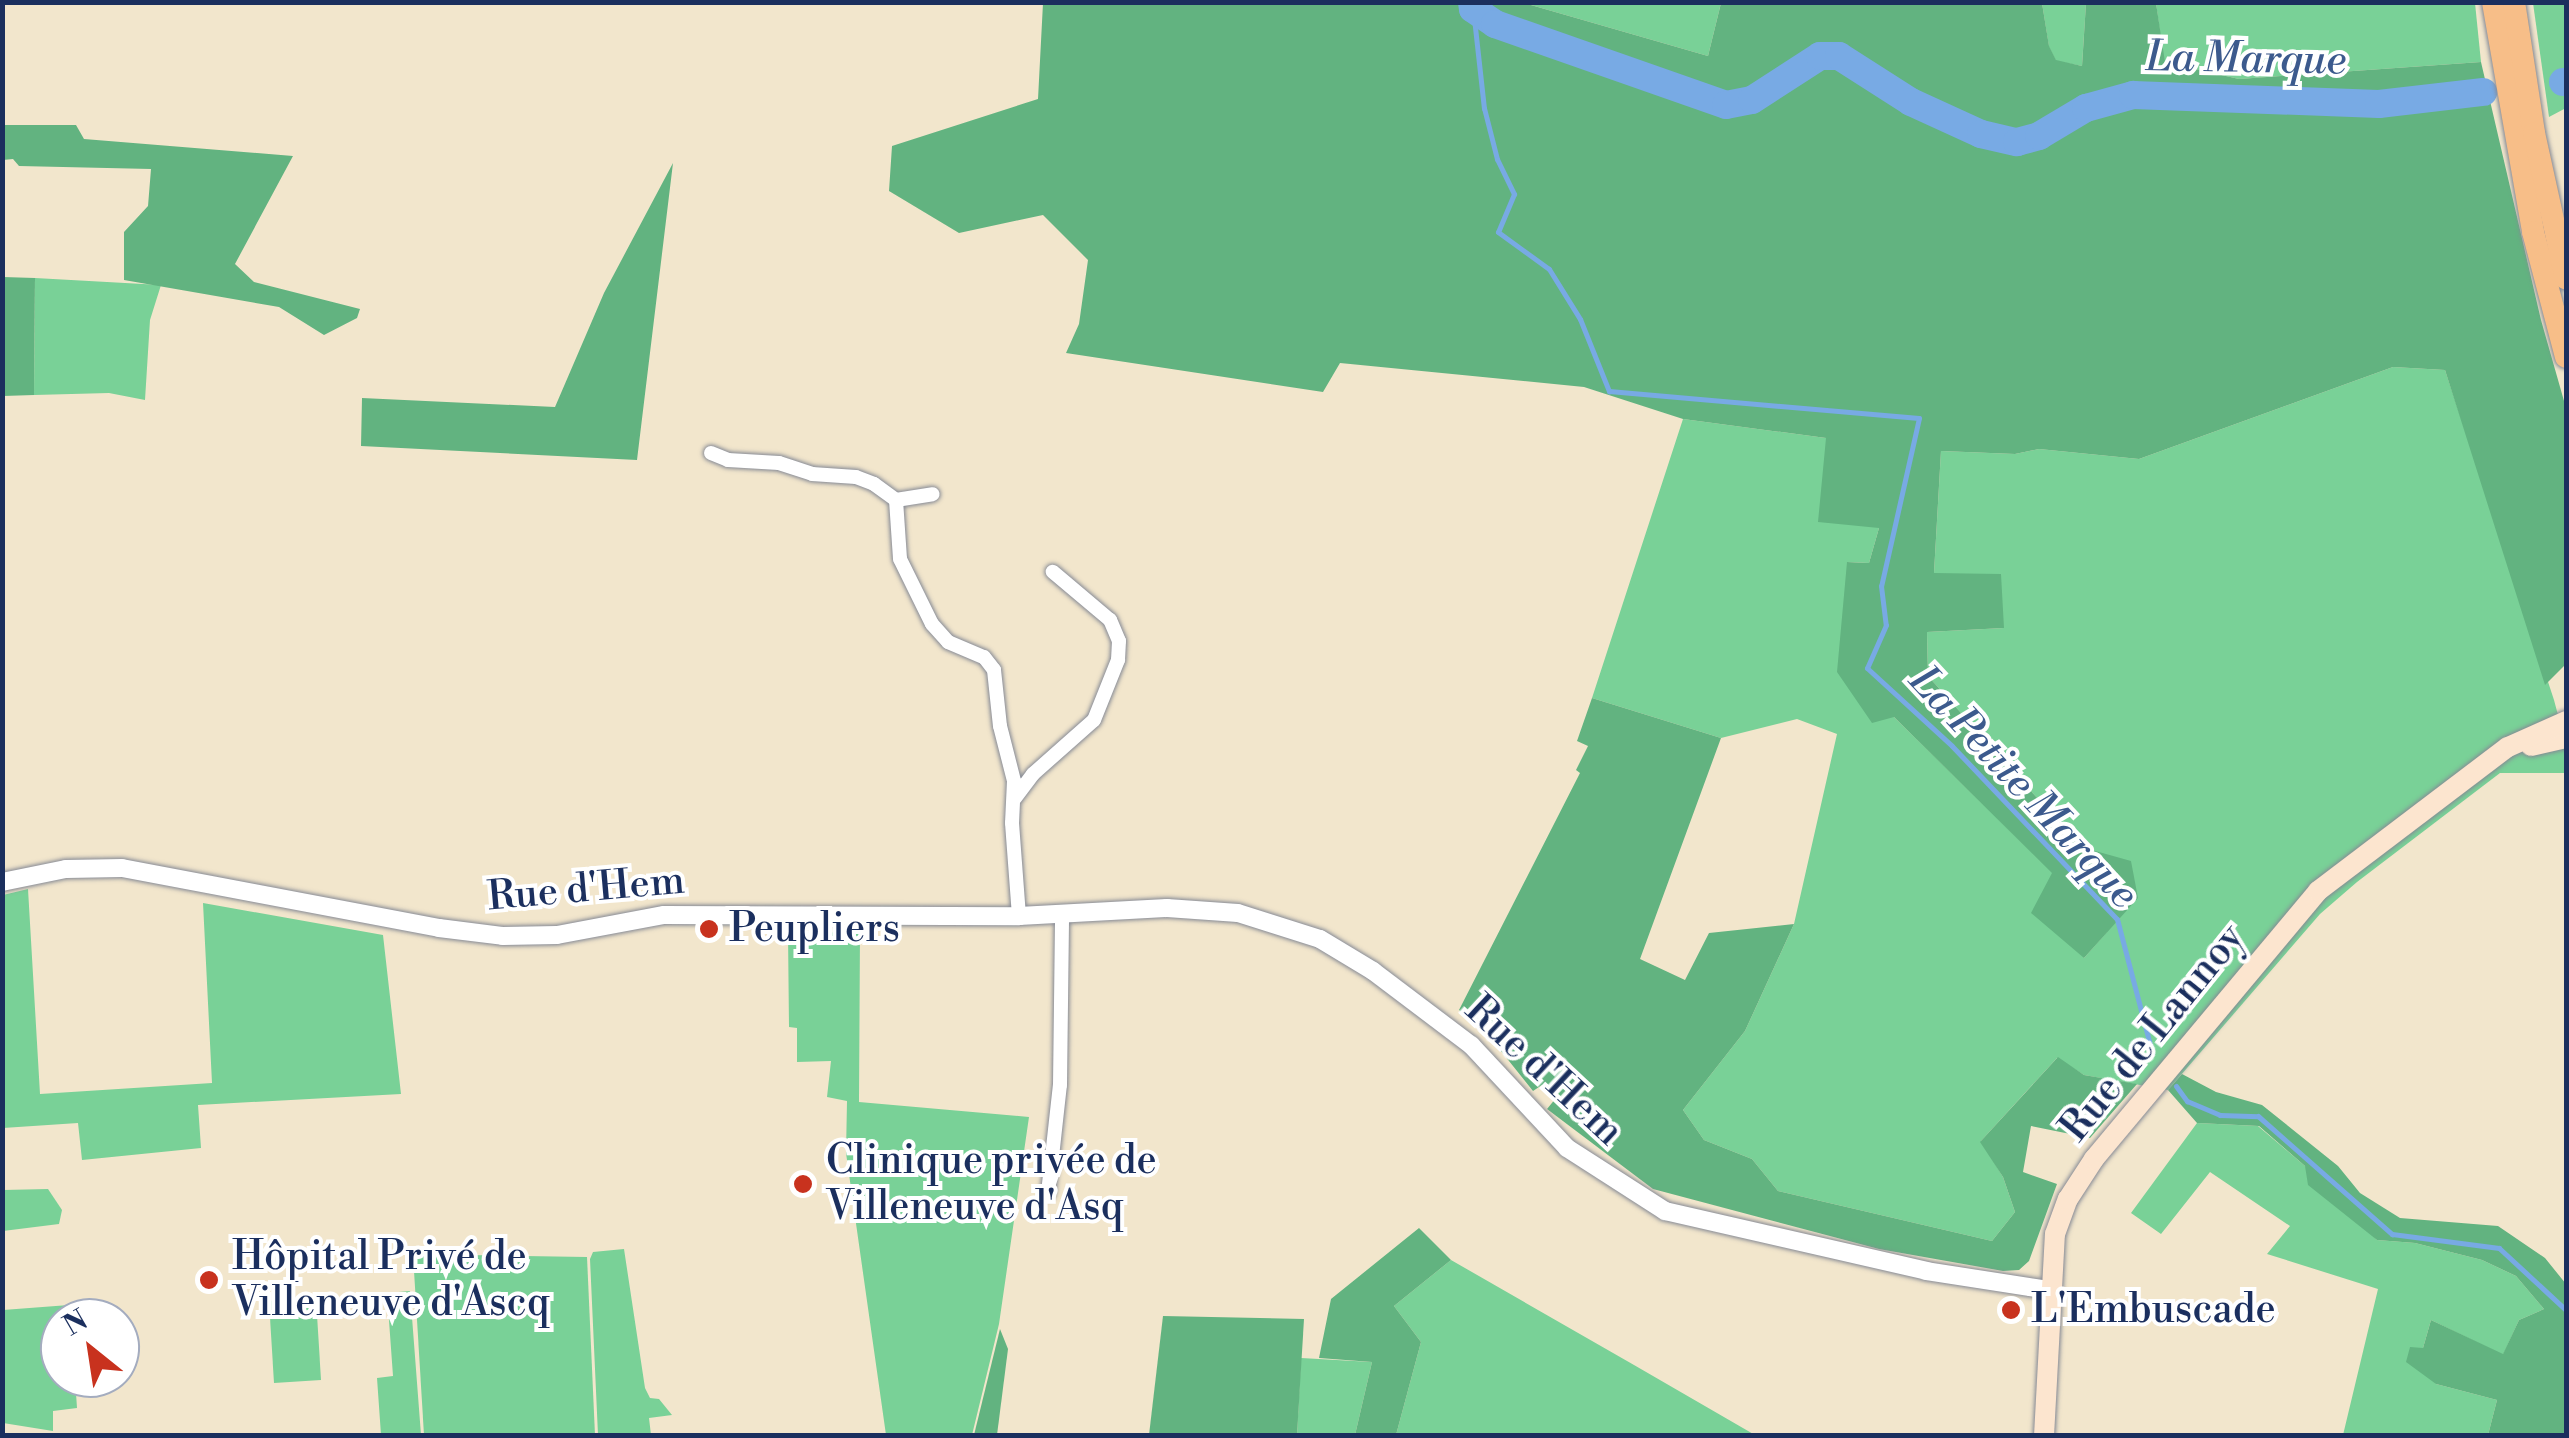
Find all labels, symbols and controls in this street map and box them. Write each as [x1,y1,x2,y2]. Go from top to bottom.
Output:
water label: La Marque [2146,33,2346,87]
water label: La Petite Marque [1898,657,2148,919]
street label: Rue d'Hem [485,856,687,922]
place label: Peupliers [729,905,900,953]
street label: Rue de Lannoy [2051,915,2255,1151]
marker: Peupliers [698,918,720,940]
street label: Rue d'Hem [1455,986,1633,1156]
place label: Clinique privée de Villeneuve d'Asq [826,1137,1157,1231]
marker: Clinique privée de Villeneuve d'Asq [790,1171,816,1197]
place label: Hôpital Privé de Villeneuve d'Ascq [232,1233,550,1327]
marker: Hôpital Privé de Villeneuve d'Ascq [196,1267,222,1293]
place label: L'Embuscade [2031,1286,2276,1334]
north arrow [40,1298,140,1398]
marker: L'Embuscade [2000,1299,2022,1321]
text: N [57,1303,94,1344]

